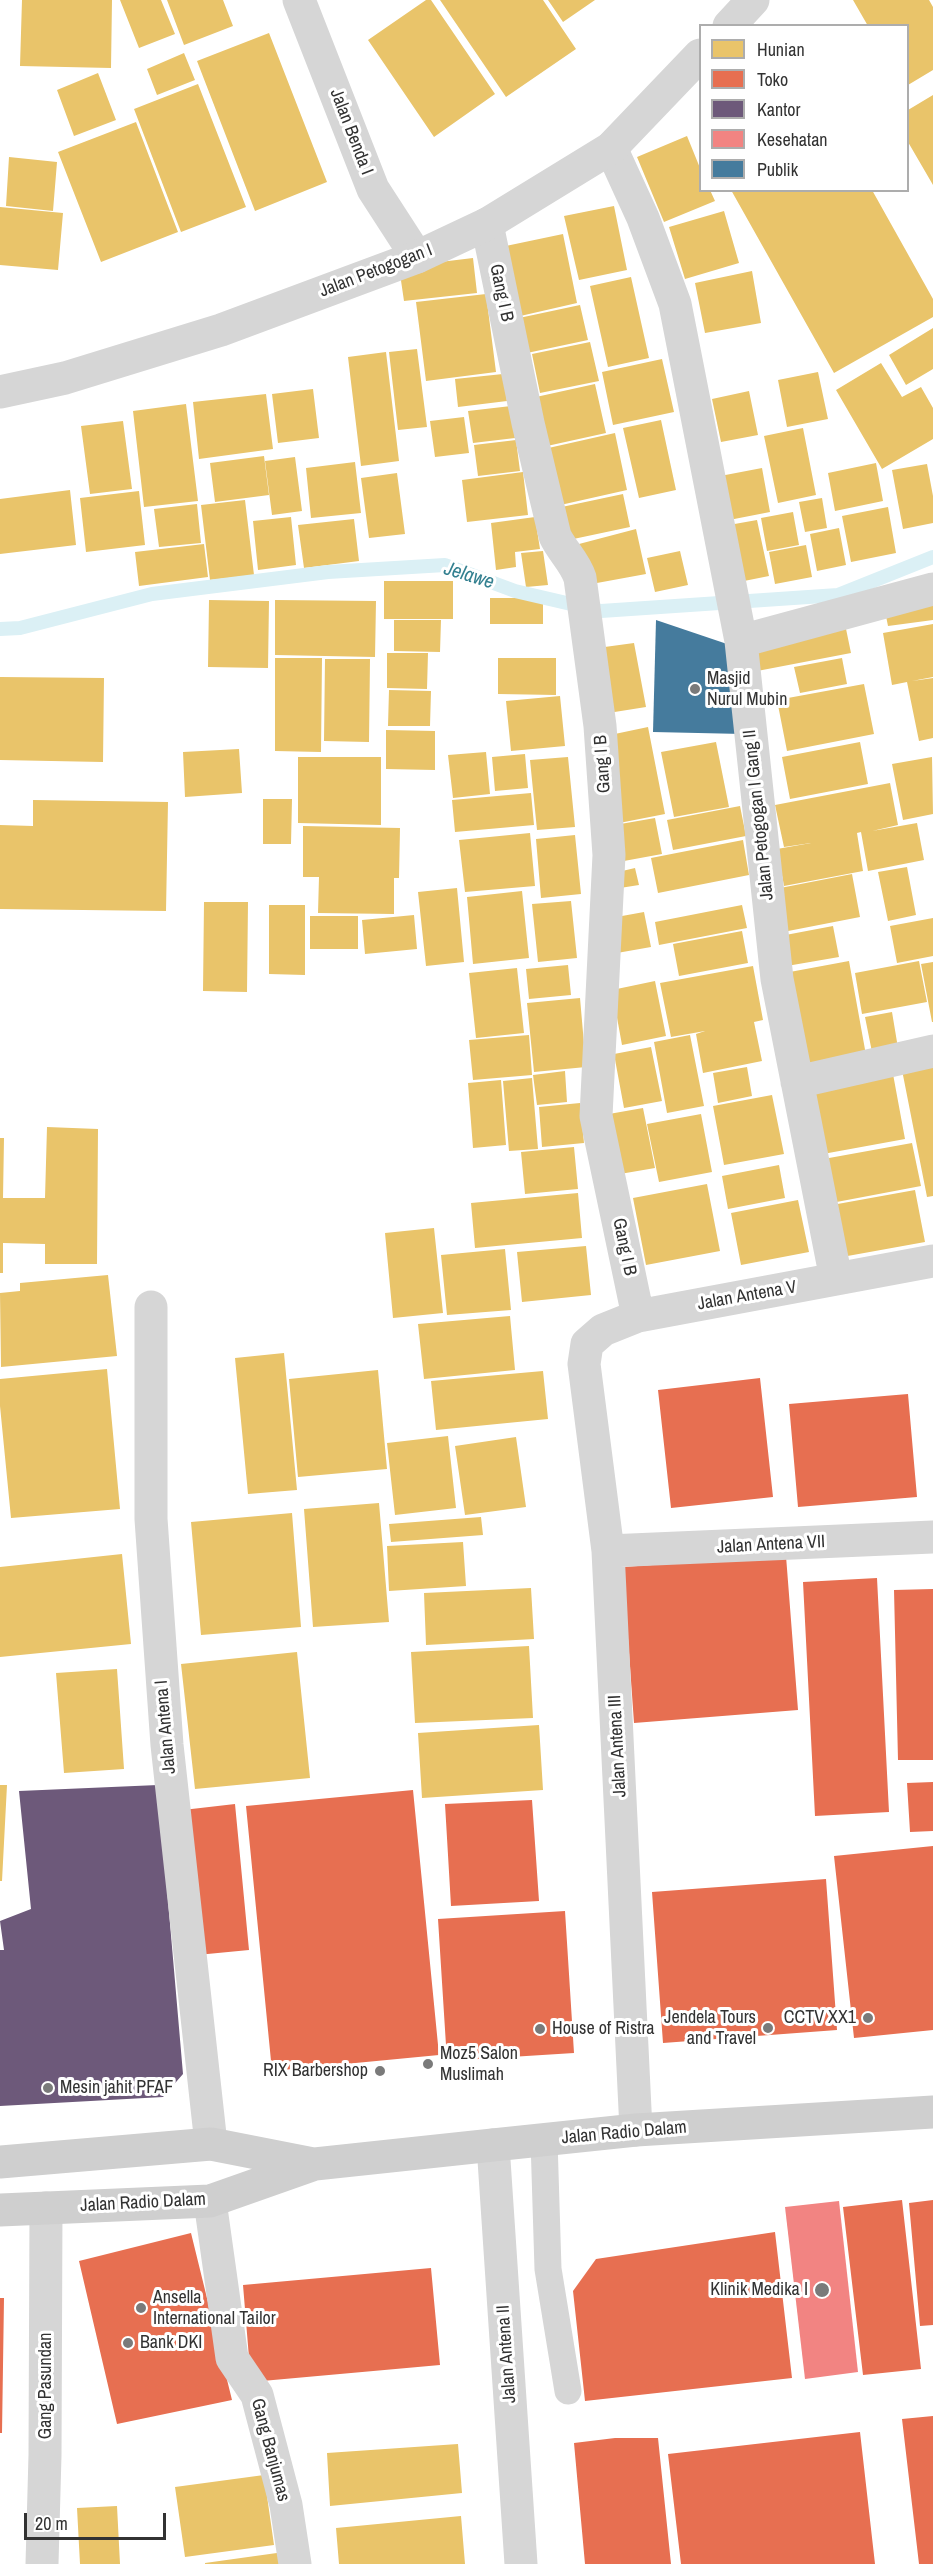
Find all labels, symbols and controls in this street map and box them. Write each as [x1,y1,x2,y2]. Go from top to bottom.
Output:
legend [699,24,909,192]
text: Hunian [757,37,805,62]
text: Toko [757,67,788,92]
street label: Jalan Benda I [325,86,377,178]
text: Kantor [757,97,801,122]
text: Kesehatan [757,127,828,152]
text: Publik [757,157,798,182]
street label: Jalan Petogogan I [317,240,435,302]
street label: Gang I B [484,262,518,324]
water label: Jelawe [441,557,497,595]
place label: Masjid Nurul Mubin [707,668,787,710]
marker: Masjid Nurul Mubin [688,682,702,696]
street label: Jalan Petogogan I Gang II [739,729,779,901]
street label: Gang I B [590,734,616,794]
street label: Gang I B [607,1216,641,1278]
street label: Jalan Antena V [696,1277,798,1315]
street label: Jalan Antena VII [716,1531,826,1559]
street label: Jalan Antena I [151,1679,181,1775]
street label: Jalan Antena III [605,1694,631,1798]
place label: Jendela Tours and Travel [664,2007,756,2050]
place label: CCTV XX1 [784,2007,856,2029]
marker: CCTV XX1 [861,2011,875,2025]
place label: House of Ristra [552,2018,655,2040]
marker: Jendela Tours and Travel [761,2021,775,2035]
marker: House of Ristra [533,2022,547,2036]
place label: Moz5 Salon Muslimah [440,2043,518,2086]
marker: Moz5 Salon Muslimah [421,2057,435,2071]
place label: RIX Barbershop [263,2060,368,2082]
marker: RIX Barbershop [373,2064,387,2078]
place label: Mesin jahit PFAF [60,2077,173,2099]
marker: Mesin jahit PFAF [41,2081,55,2095]
street label: Jalan Radio Dalam [561,2117,687,2149]
street label: Jalan Radio Dalam [80,2189,206,2217]
place label: Klinik Medika I [710,2279,808,2301]
marker: Klinik Medika I [813,2281,831,2299]
place label: Ansella International Tailor [153,2287,276,2330]
marker: Ansella International Tailor [134,2301,148,2315]
street label: Jalan Antena II [493,2304,521,2404]
place label: Bank DKI [140,2332,202,2354]
street label: Gang Pasundan [35,2333,57,2439]
marker: Bank DKI [121,2336,135,2350]
street label: Gang Banjumas [246,2396,294,2504]
scale bar [27,2501,170,2539]
text: 20 m [35,2511,68,2536]

